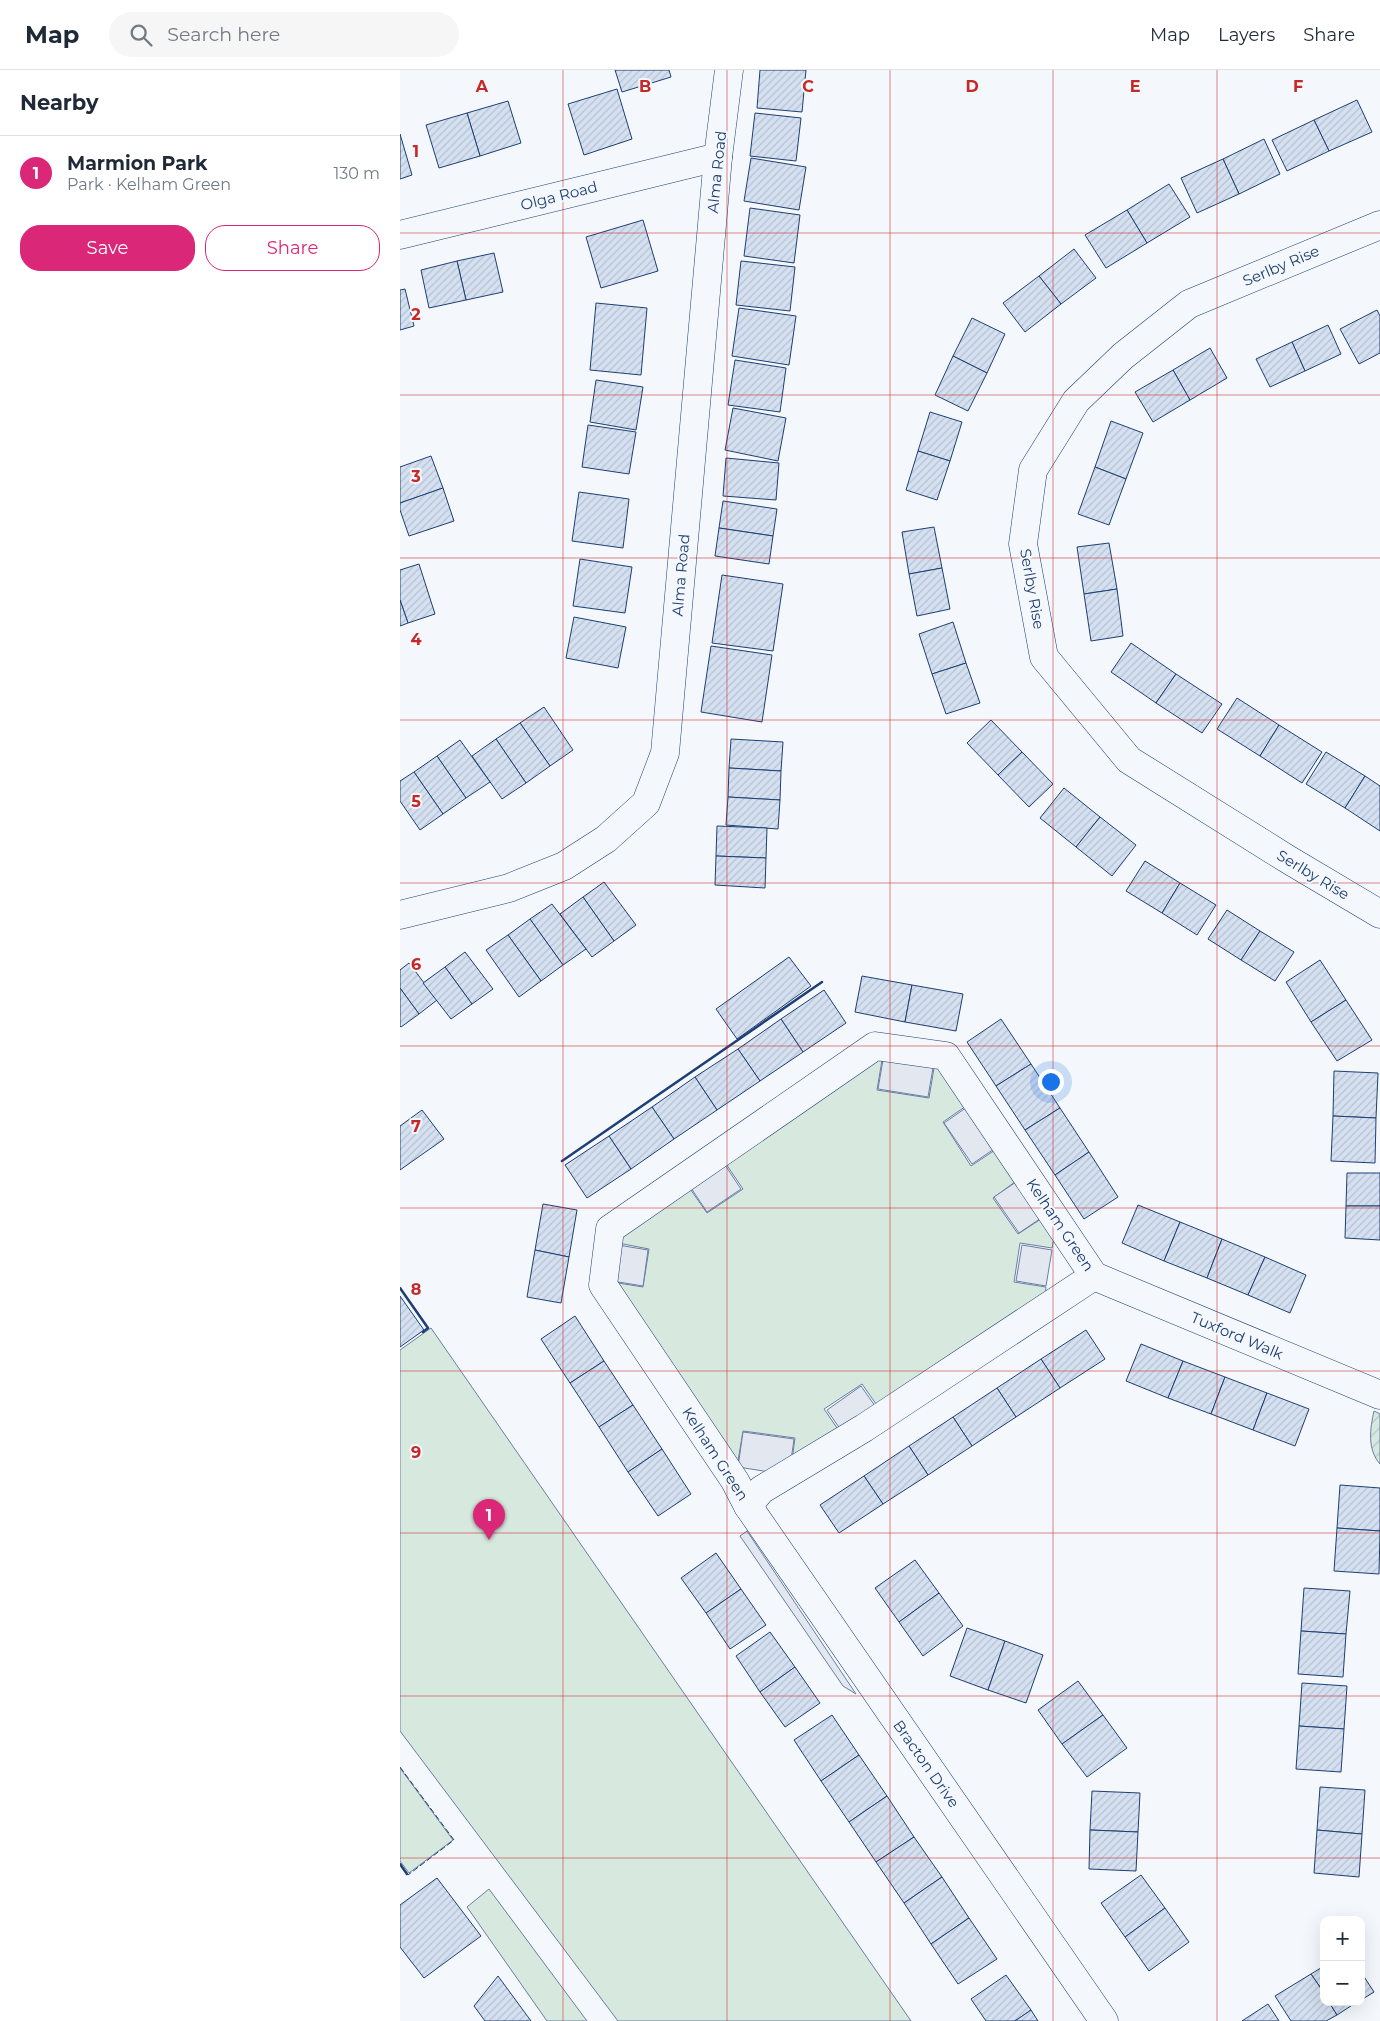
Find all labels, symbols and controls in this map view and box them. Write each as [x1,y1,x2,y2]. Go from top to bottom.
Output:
search box [109,12,459,57]
text: Map [25,20,79,49]
icon: search [127,21,155,49]
text: Search here [167,23,280,46]
text: Map [1150,24,1190,46]
text: Layers [1218,24,1275,46]
text: Share [1303,24,1355,46]
text: A [475,77,489,96]
text: B [639,77,651,96]
text: C [802,77,814,96]
text: D [965,77,979,96]
text: E [1130,77,1140,96]
text: F [1293,77,1303,96]
text: Nearby [20,90,99,115]
street label: Alma Road [703,130,730,214]
text: 1 [413,142,419,161]
text: Marmion Park [67,152,208,175]
text: 1 [33,164,39,183]
text: 130 m [333,164,380,183]
text: Park · Kelham Green [67,175,231,194]
street label: Olga Road [518,177,599,214]
button: Save [20,225,195,271]
button: Share [205,225,380,271]
street label: Serlby Rise [1240,241,1322,290]
text: 2 [411,305,421,324]
text: 3 [410,467,421,486]
street label: Alma Road [667,533,694,617]
street label: Serlby Rise [1016,547,1049,631]
text: 4 [410,630,422,649]
text: 5 [411,792,421,811]
street label: Serlby Rise [1273,845,1353,904]
text: 6 [411,955,421,974]
your location [1038,1069,1064,1095]
text: 7 [411,1117,421,1136]
street label: Kelham Green [1022,1175,1098,1275]
text: 8 [411,1280,421,1299]
street label: Tuxford Walk [1188,1308,1286,1364]
street label: Kelham Green [678,1403,753,1504]
text: 9 [411,1443,421,1462]
pin: 1 [473,1499,505,1540]
street label: Bracton Drive [889,1716,964,1811]
map controls [1320,1916,1365,2006]
button: + [1320,1916,1365,1961]
button: − [1320,1961,1365,2006]

